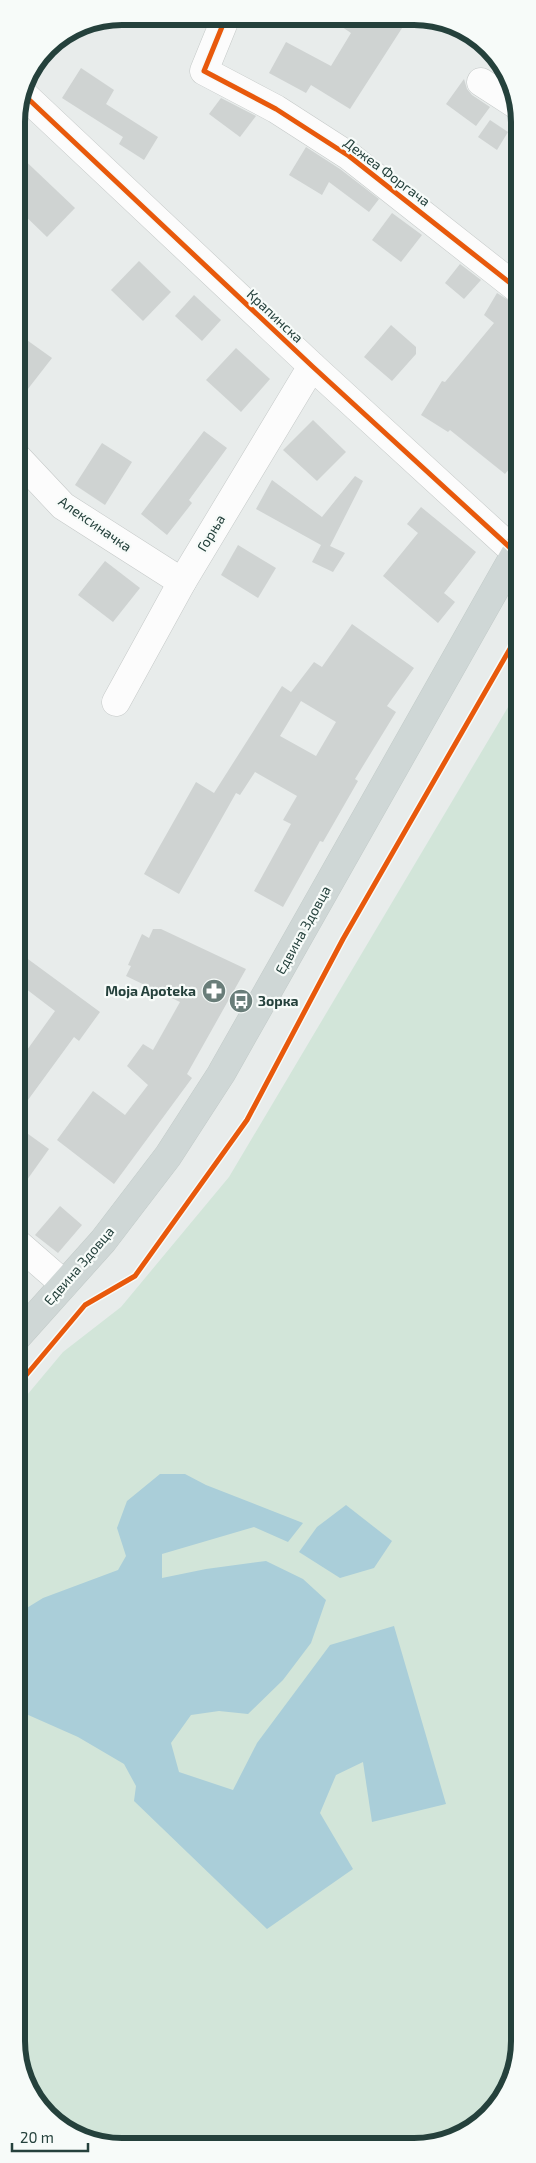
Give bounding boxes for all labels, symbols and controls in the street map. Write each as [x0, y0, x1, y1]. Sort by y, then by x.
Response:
street label: Дежеа Форгача [341, 134, 434, 210]
street label: Крапинска [244, 285, 307, 346]
street label: Алексиначка [55, 492, 135, 555]
street label: Горња [193, 511, 228, 554]
street label: Едвина Здовца [271, 882, 334, 977]
pharmacy icon: Moja Apoteka [201, 978, 227, 1004]
place label: Moja Apoteka [105, 982, 196, 999]
bus stop icon: Зорка [228, 988, 254, 1014]
place label: Зорка [258, 992, 299, 1009]
street label: Едвина Здовца [40, 1223, 117, 1308]
scale bar [12, 2120, 89, 2152]
text: 20 m [20, 2128, 54, 2146]

